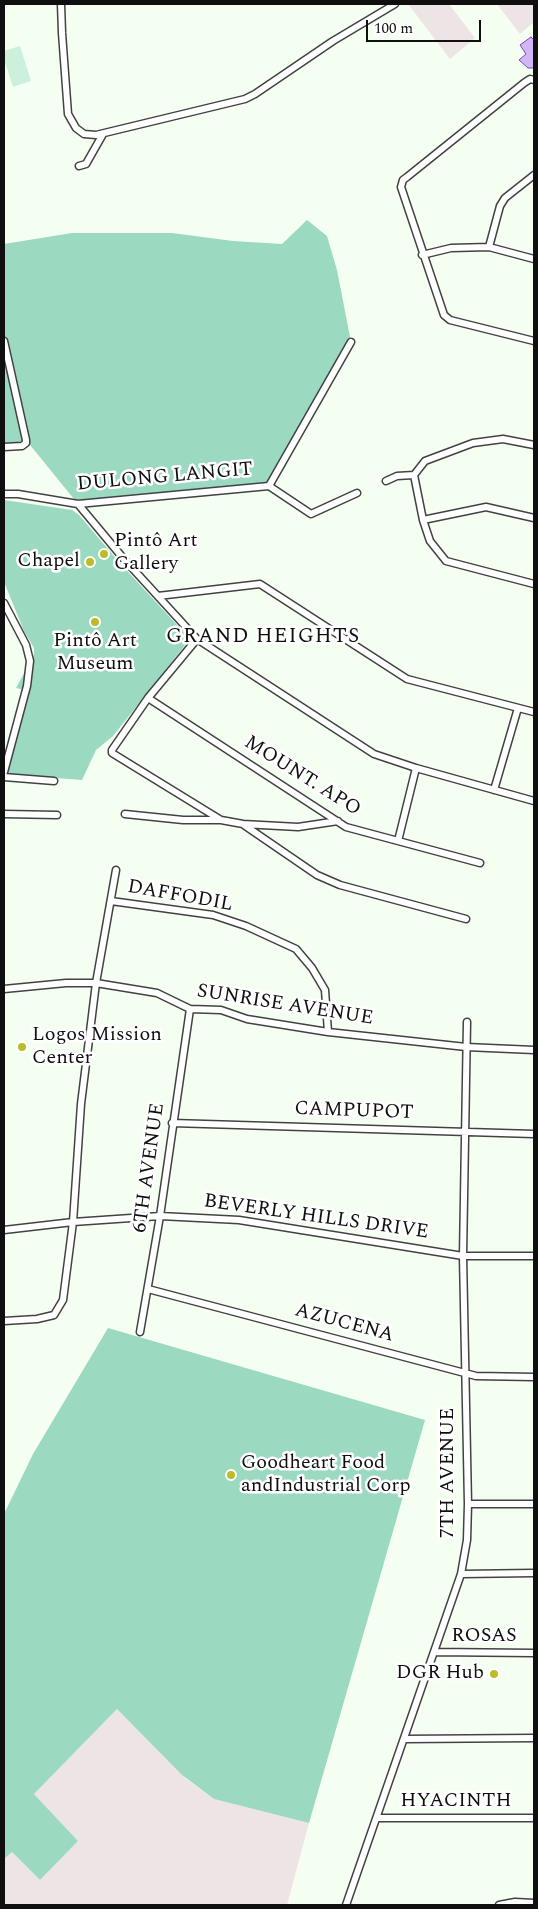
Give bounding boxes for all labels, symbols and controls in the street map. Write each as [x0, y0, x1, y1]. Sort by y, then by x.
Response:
scale bar [368, 10, 483, 42]
text: 100 m [374, 17, 413, 40]
street label: DULONG LANGIT [76, 458, 254, 498]
place label: Pintô Art Gallery [114, 530, 198, 577]
marker: Pintô Art Gallery [98, 548, 110, 560]
place label: Chapel [17, 550, 80, 574]
marker: Chapel [84, 556, 96, 568]
marker: Pintô Art Museum [89, 616, 101, 628]
district label: GRAND HEIGHTS [164, 625, 362, 651]
place label: Pintô Art Museum [53, 630, 137, 677]
street label: MOUNT. APO [239, 732, 365, 822]
street label: DAFFODIL [125, 876, 235, 918]
street label: SUNRISE AVENUE [195, 980, 375, 1032]
place label: Logos Mission Center [32, 1024, 162, 1071]
marker: Logos Mission Center [16, 1041, 28, 1053]
street label: CAMPUPOT [294, 1098, 414, 1126]
street label: 6TH AVENUE [129, 1102, 171, 1234]
street label: BEVERLY HILLS DRIVE [202, 1190, 430, 1246]
street label: AZUCENA [292, 1299, 396, 1349]
street label: 7TH AVENUE [437, 1408, 461, 1538]
place label: Goodheart Food andIndustrial Corp [241, 1452, 411, 1499]
marker: Goodheart Food andIndustrial Corp [225, 1469, 237, 1481]
street label: ROSAS [451, 1625, 517, 1649]
place label: DGR Hub [396, 1662, 484, 1686]
marker: DGR Hub [488, 1668, 500, 1680]
street label: HYACINTH [400, 1790, 512, 1814]

